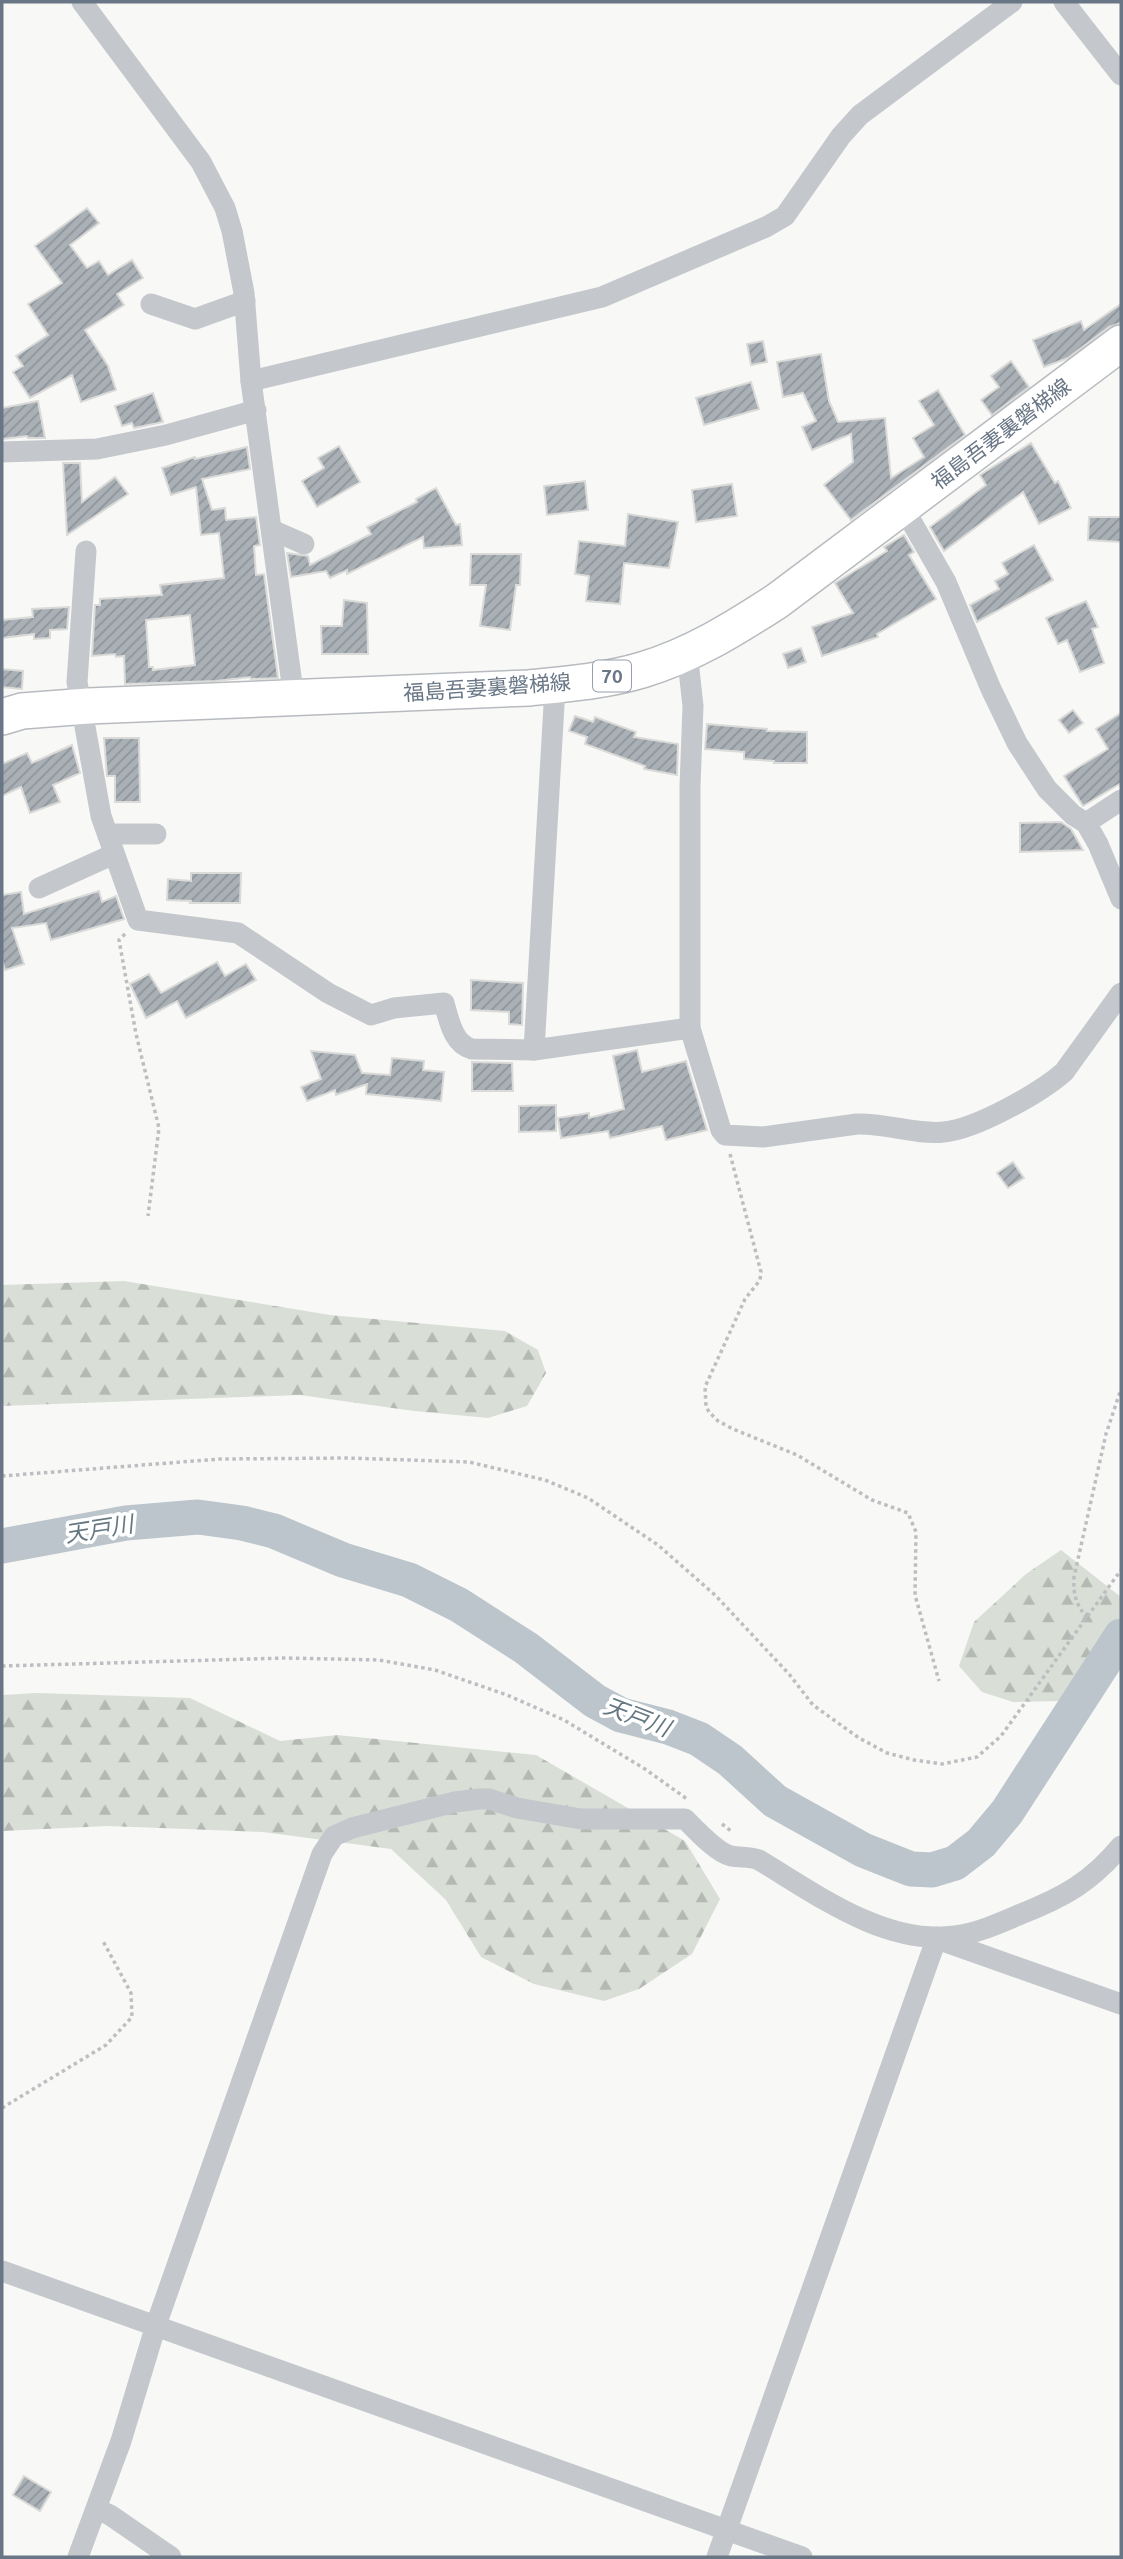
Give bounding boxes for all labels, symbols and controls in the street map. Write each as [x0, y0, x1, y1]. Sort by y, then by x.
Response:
street label: 福島吾妻裏磐梯線 [926, 373, 1075, 493]
road number: 70 [593, 660, 631, 692]
street label: 福島吾妻裏磐梯線 [402, 669, 572, 705]
water label: 天戸川 [63, 1510, 138, 1546]
water label: 天戸川 [600, 1692, 677, 1742]

